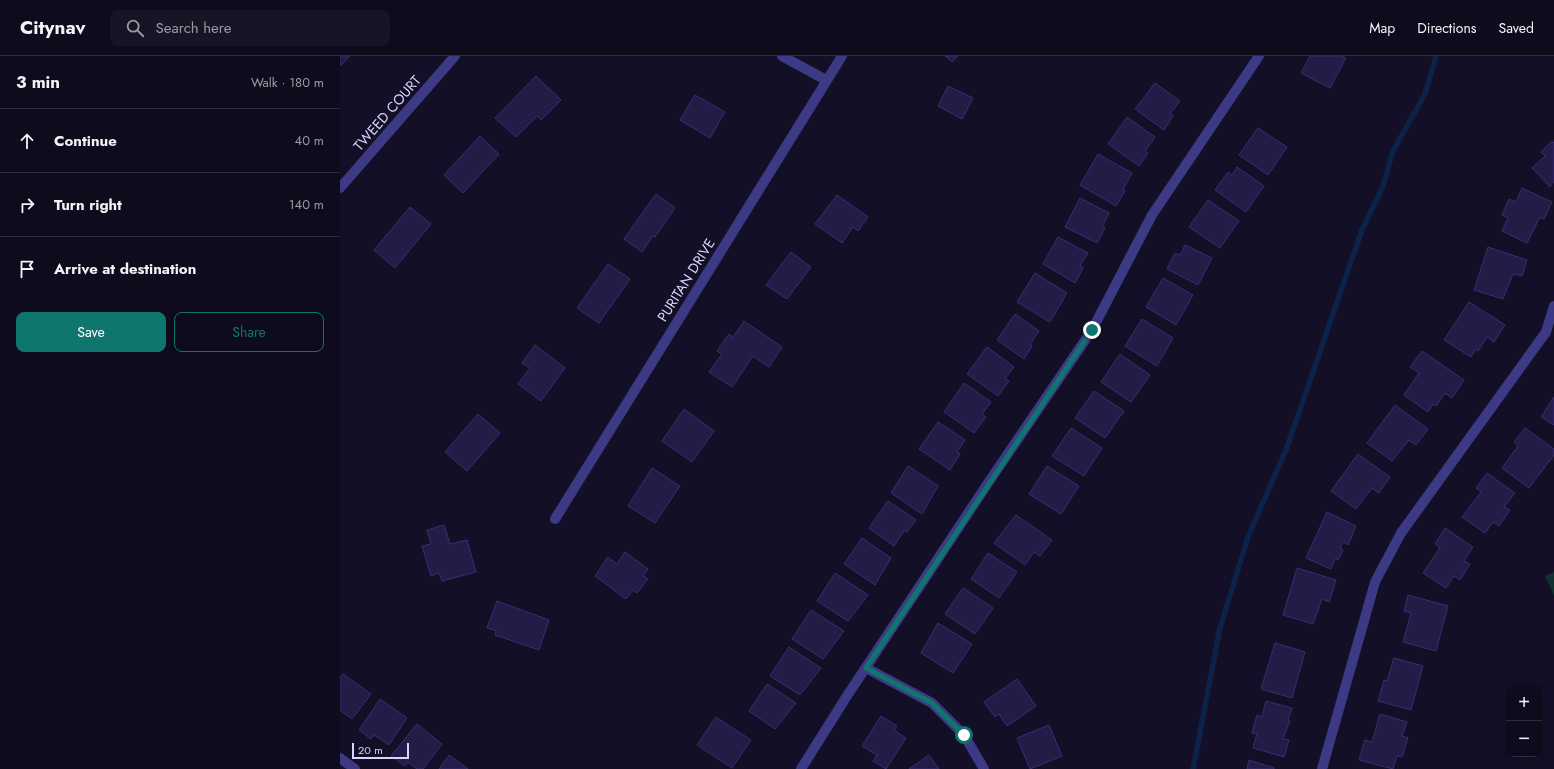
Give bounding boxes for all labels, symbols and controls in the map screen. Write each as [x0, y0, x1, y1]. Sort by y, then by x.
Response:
search box [110, 10, 390, 46]
text: Citynav [20, 14, 86, 41]
icon: search [124, 17, 146, 39]
text: Search here [156, 17, 231, 39]
text: Map [1369, 18, 1395, 38]
text: Directions [1417, 18, 1477, 38]
text: Saved [1499, 18, 1534, 38]
text: 3 min [16, 70, 60, 94]
street label: TWEED COURT [349, 71, 426, 155]
text: Walk · 180 m [251, 73, 324, 92]
icon: ahead [16, 130, 38, 152]
text: Continue [54, 130, 117, 152]
text: 40 m [295, 131, 324, 150]
icon: right [16, 194, 38, 216]
text: Turn right [54, 194, 122, 216]
text: 140 m [289, 195, 324, 214]
street label: PURITAN DRIVE [652, 234, 720, 326]
icon: arrive [16, 258, 38, 280]
text: Arrive at destination [54, 258, 196, 280]
button: Save [16, 312, 166, 352]
button: Share [174, 312, 324, 352]
route end [1083, 321, 1101, 339]
map controls [1506, 685, 1542, 757]
button: + [1506, 685, 1542, 721]
button: − [1506, 721, 1542, 757]
route start [955, 726, 973, 744]
scale bar [352, 741, 409, 760]
text: 20 m [358, 742, 383, 758]

